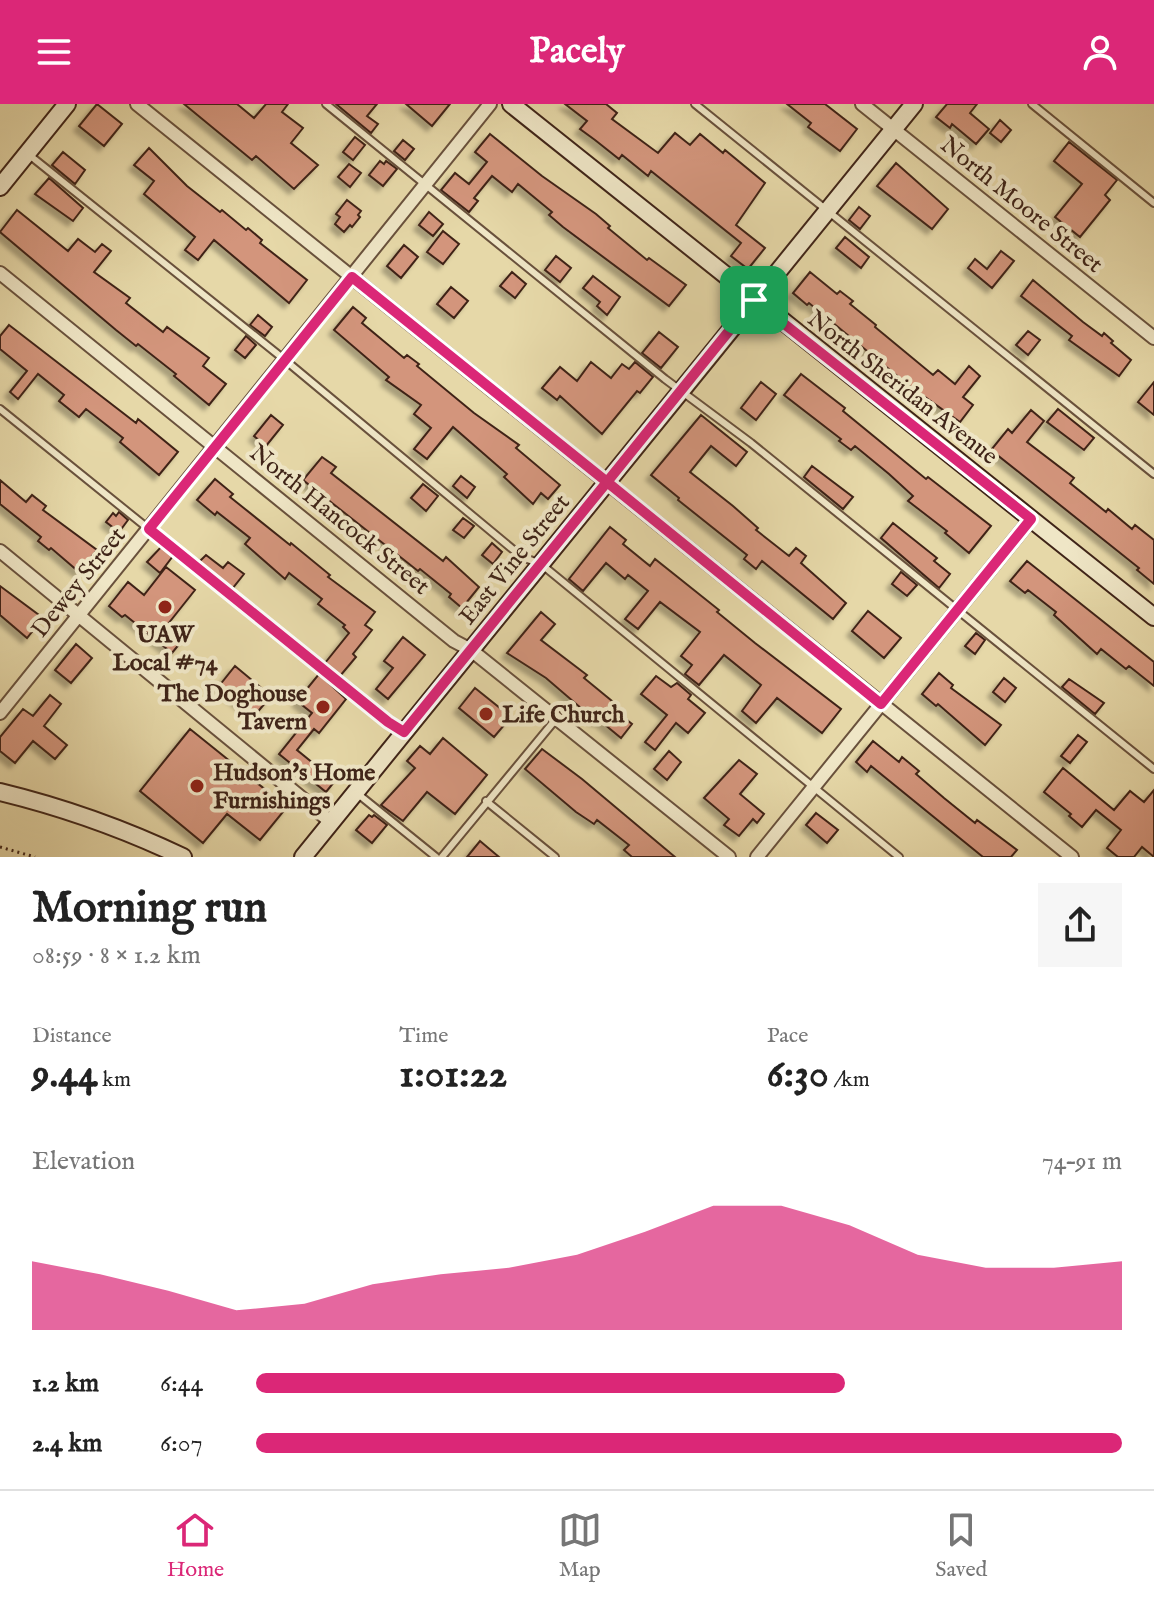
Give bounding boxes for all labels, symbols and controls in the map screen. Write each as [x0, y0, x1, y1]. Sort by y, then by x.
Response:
text: Pacely [529, 29, 625, 75]
icon: menu [32, 30, 76, 74]
icon: person [1078, 30, 1122, 74]
street label: North Moore Street [933, 130, 1109, 280]
pin [720, 266, 788, 334]
icon: arrive [732, 278, 776, 322]
street label: North Sheridan Avenue [800, 304, 1004, 472]
street label: North Hancock Street [243, 438, 435, 602]
street label: East Vine Street [453, 488, 577, 632]
street label: Dewey Street [25, 521, 133, 645]
marker: UAW Local #74 [156, 598, 174, 616]
place label: UAW Local #74 [113, 620, 219, 679]
place label: The Doghouse Tavern [157, 679, 307, 738]
marker: The Doghouse Tavern [314, 698, 332, 716]
place label: Life Church [502, 700, 625, 731]
marker: Life Church [477, 705, 495, 723]
place label: Hudson's Home Furnishings [213, 758, 375, 817]
marker: Hudson's Home Furnishings [188, 777, 206, 795]
text: Morning run [32, 881, 267, 937]
button: share [1038, 883, 1122, 967]
text: 08:59 · 8 × 1.2 km [32, 939, 201, 972]
text: Distance [32, 1022, 112, 1050]
text: Time [399, 1022, 448, 1050]
text: Pace [767, 1022, 808, 1050]
text: 9.44 [32, 1050, 98, 1101]
text: 1:01:22 [399, 1050, 507, 1101]
text: 6:30 [767, 1050, 829, 1101]
text: km [98, 1066, 131, 1094]
text: /km [829, 1066, 870, 1094]
text: Elevation [32, 1145, 135, 1178]
text: 74–91 m [1042, 1145, 1122, 1178]
text: 1.2 km [32, 1367, 99, 1400]
text: 6:44 [160, 1367, 203, 1400]
text: 2.4 km [32, 1427, 102, 1460]
text: 6:07 [160, 1427, 203, 1460]
tab: Home [167, 1508, 224, 1584]
tab: Map [558, 1508, 602, 1584]
tab: Saved [935, 1508, 987, 1584]

